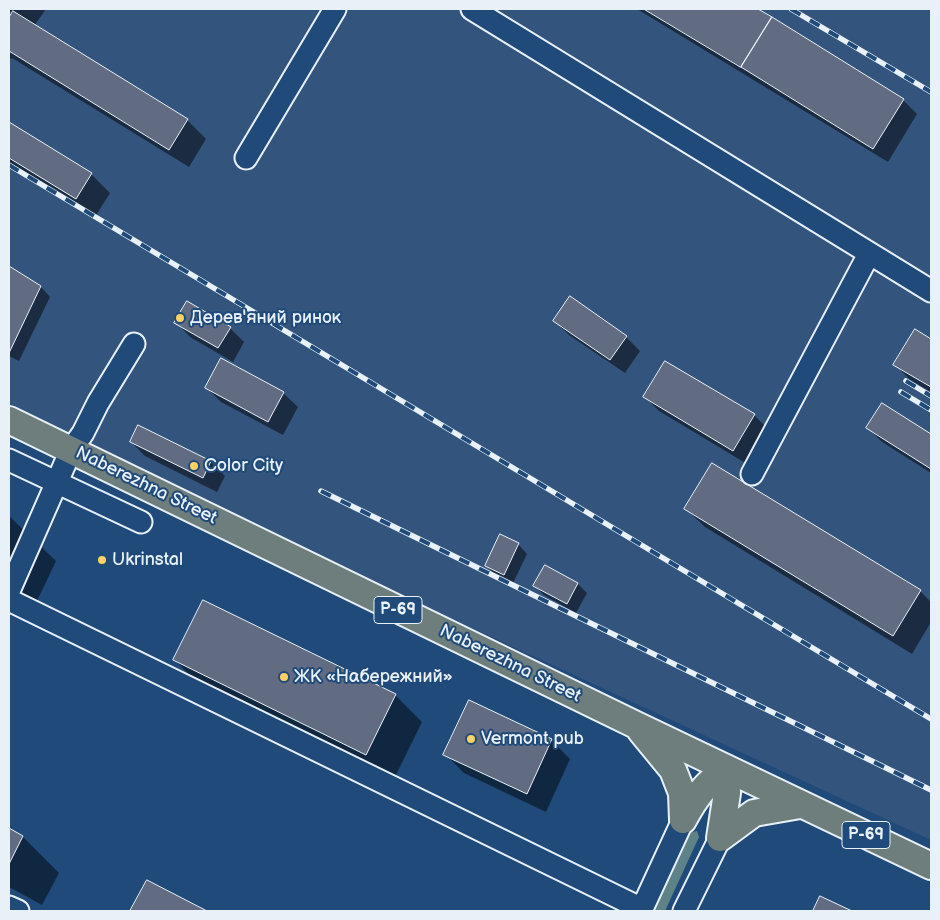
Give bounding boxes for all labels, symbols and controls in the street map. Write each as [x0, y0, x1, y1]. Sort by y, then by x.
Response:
place label: Дерев'яний ринок [190, 307, 341, 329]
marker: Дерев'яний ринок [174, 312, 186, 324]
street label: Naberezhna Street [72, 442, 220, 530]
place label: Color City [204, 455, 283, 477]
marker: Color City [188, 460, 200, 472]
place label: Ukrinstal [112, 549, 183, 571]
marker: Ukrinstal [96, 554, 108, 566]
road number: Р-69 [374, 596, 422, 624]
street label: Naberezhna Street [436, 620, 584, 708]
place label: ЖК «Набережний» [294, 666, 453, 688]
marker: ЖК «Набережний» [278, 671, 290, 683]
place label: Vermont pub [481, 728, 584, 750]
marker: Vermont pub [465, 733, 477, 745]
road number: Р-69 [842, 822, 890, 848]

